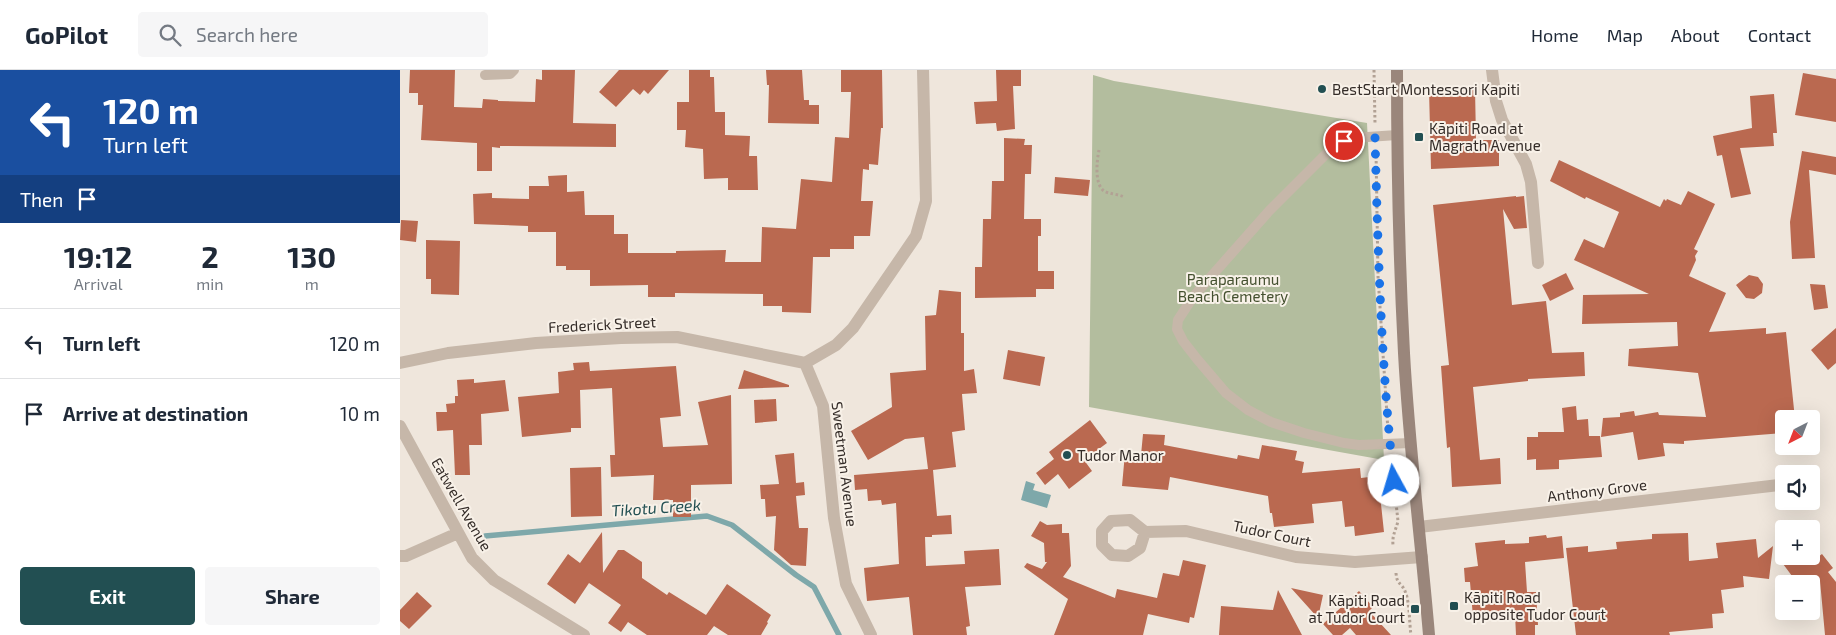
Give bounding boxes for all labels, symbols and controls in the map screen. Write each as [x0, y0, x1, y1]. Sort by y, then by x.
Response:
search box [138, 12, 488, 57]
text: GoPilot [25, 20, 108, 49]
icon: search [156, 21, 184, 49]
text: Search here [196, 23, 298, 46]
text: Home [1531, 24, 1579, 46]
text: Map [1607, 24, 1643, 46]
text: About [1671, 24, 1720, 46]
text: Contact [1748, 24, 1811, 46]
place label: BestStart Montessori Kapiti [1332, 80, 1520, 98]
marker: BestStart Montessori Kapiti [1316, 83, 1328, 95]
text: 120 m [103, 89, 199, 131]
icon: left [20, 90, 85, 155]
place label: Kāpiti Road at Magrath Avenue [1429, 119, 1541, 154]
pin [1323, 120, 1365, 162]
icon: arrive [1330, 127, 1358, 155]
text: Turn left [103, 131, 188, 157]
marker: Kāpiti Road at Magrath Avenue [1413, 131, 1425, 143]
icon: arrive [73, 185, 101, 213]
text: Then [20, 188, 63, 211]
text: 19:12 [64, 238, 133, 274]
text: 2 [201, 238, 219, 274]
text: 130 [287, 238, 336, 274]
park label: Paraparaumu Beach Cemetery [1178, 270, 1288, 305]
text: Arrival [74, 274, 122, 293]
text: min [196, 274, 224, 293]
text: m [305, 274, 319, 293]
street label: Frederick Street [548, 312, 657, 336]
icon: left [20, 330, 48, 358]
text: Turn left [63, 332, 140, 355]
text: 120 m [329, 332, 380, 355]
icon: arrive [20, 400, 48, 428]
street label: Sweetman Avenue [828, 400, 862, 528]
text: Arrive at destination [63, 402, 248, 425]
text: 10 m [340, 402, 380, 425]
north arrow [1775, 410, 1820, 455]
map controls [1775, 410, 1820, 620]
place label: Tudor Manor [1077, 446, 1164, 464]
marker: Tudor Manor [1061, 449, 1073, 461]
street label: Eatwell Avenue [428, 454, 496, 554]
position arrow [1367, 454, 1419, 506]
button: sound [1775, 465, 1820, 510]
street label: Anthony Grove [1546, 475, 1648, 505]
water label: Tikotu Creek [611, 494, 701, 520]
street label: Tudor Court [1231, 516, 1313, 550]
button: + [1775, 520, 1820, 565]
button: Exit [20, 567, 195, 625]
button: Share [205, 567, 380, 625]
button: − [1775, 575, 1820, 620]
place label: Kāpiti Road opposite Tudor Court [1464, 588, 1606, 623]
place label: Kāpiti Road at Tudor Court [1309, 591, 1405, 626]
marker: Kāpiti Road opposite Tudor Court [1448, 600, 1460, 612]
marker: Kāpiti Road at Tudor Court [1409, 603, 1421, 615]

